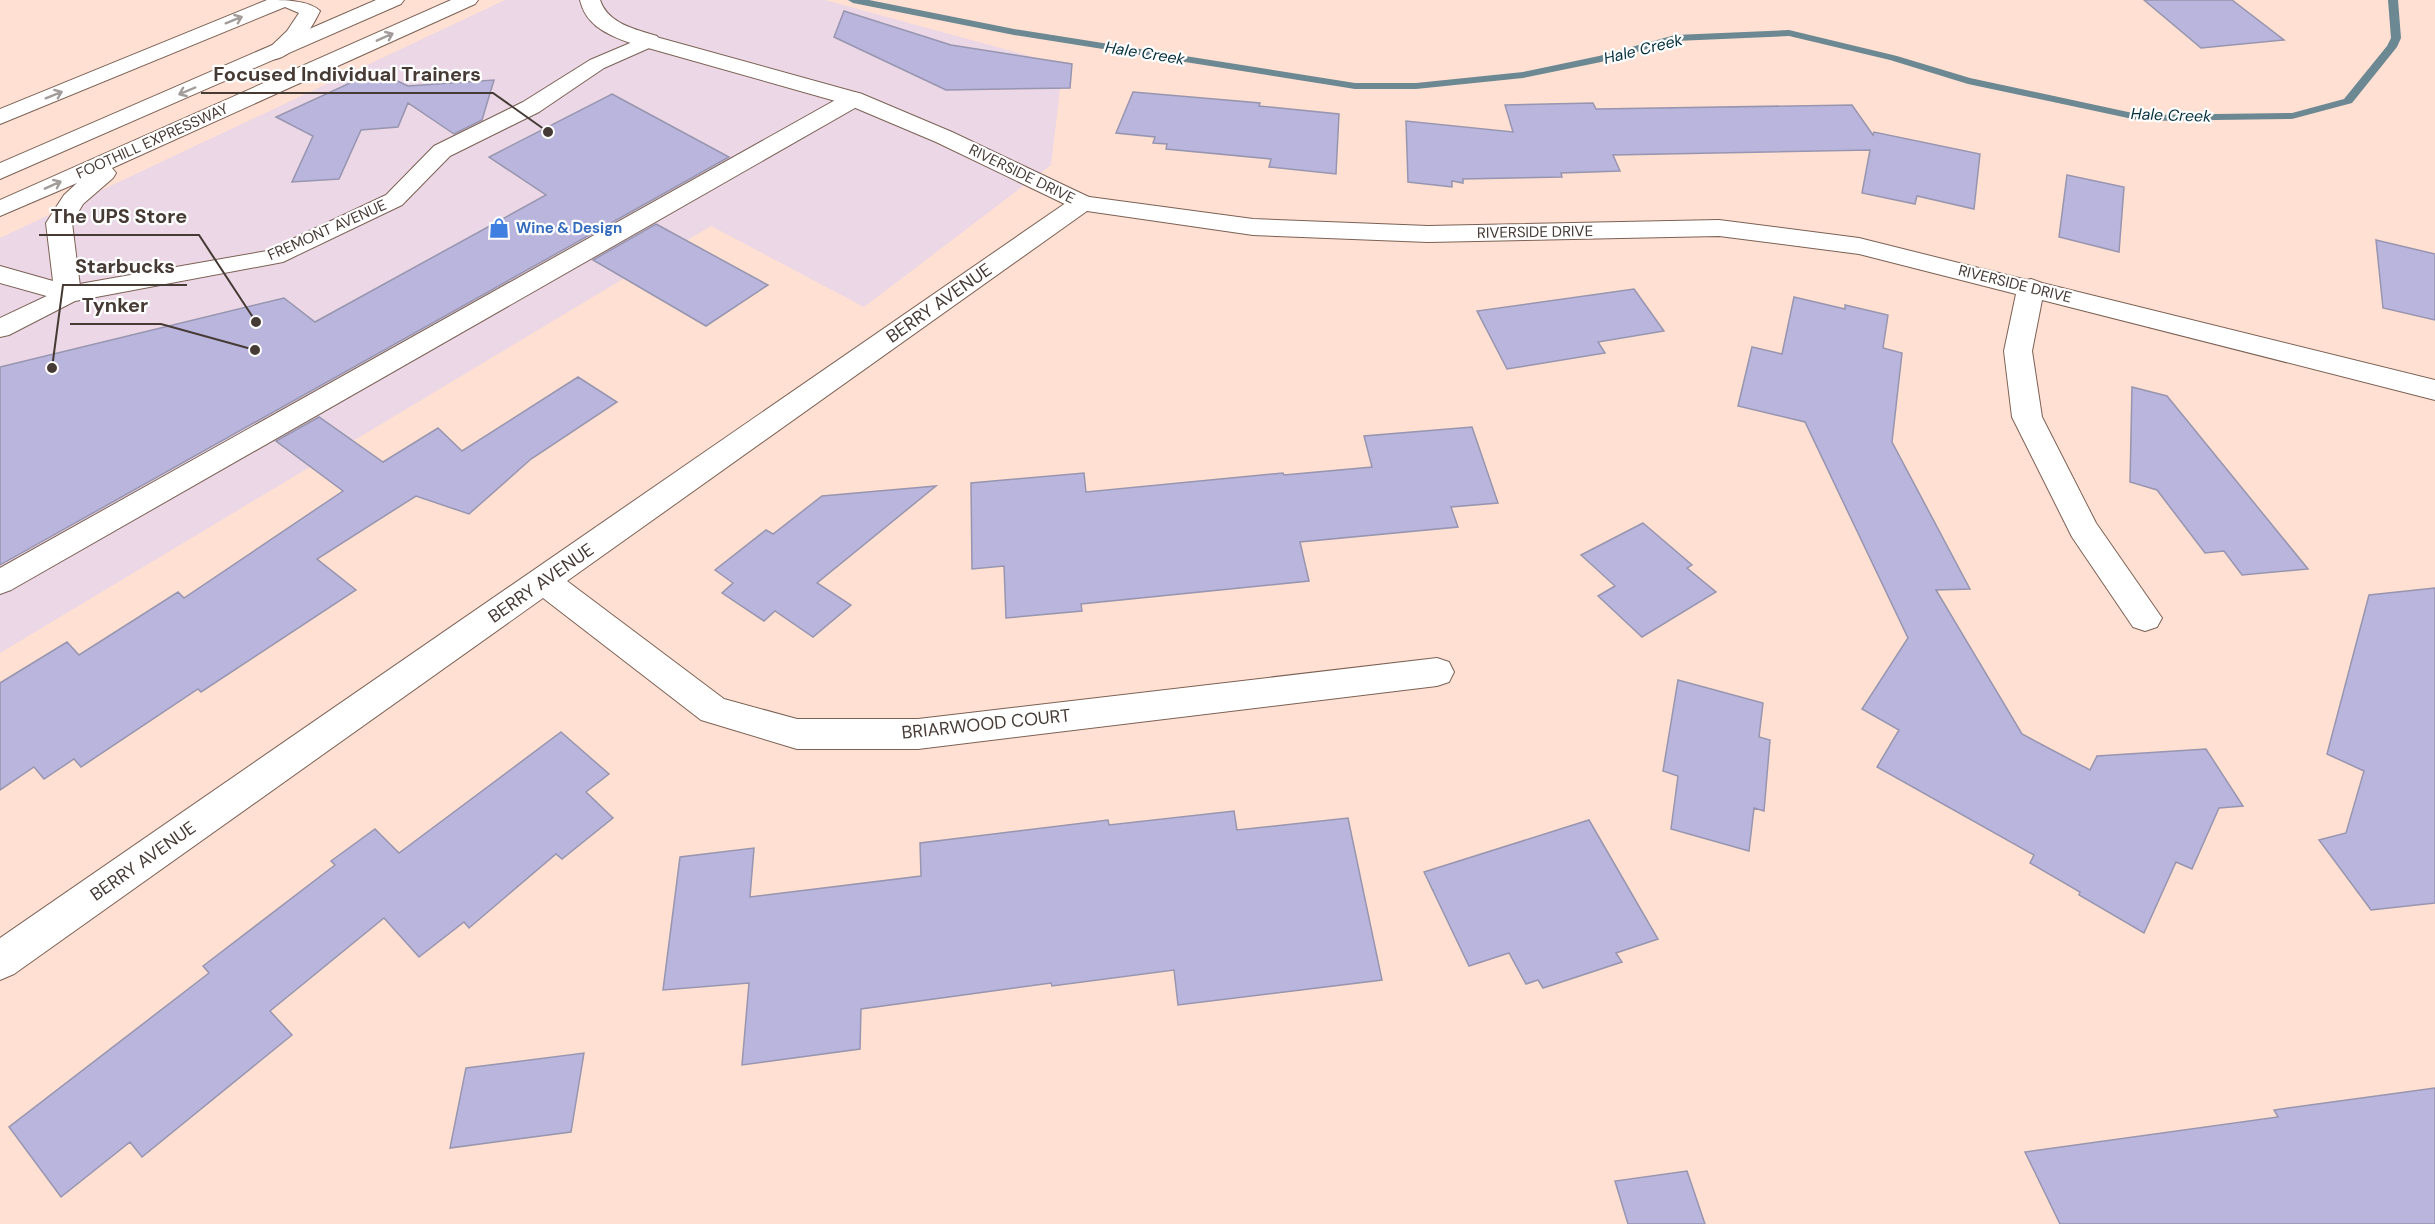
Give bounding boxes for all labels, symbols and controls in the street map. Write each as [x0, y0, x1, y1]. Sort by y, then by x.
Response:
one-way arrow [225, 14, 243, 25]
water label: Hale Creek [1601, 29, 1685, 69]
one-way arrow [375, 31, 394, 42]
water label: Hale Creek [1104, 36, 1187, 70]
callout: Focused Individual Trainers [201, 55, 493, 93]
text: Focused Individual Trainers [213, 61, 481, 87]
one-way arrow [178, 86, 197, 97]
one-way arrow [44, 89, 63, 100]
street label: FOOTHILL EXPRESSWAY [73, 98, 231, 184]
water label: Hale Creek [2130, 103, 2212, 127]
street label: RIVERSIDE DRIVE [965, 140, 1079, 208]
one-way arrow [44, 179, 62, 190]
street label: FREMONT AVENUE [264, 195, 390, 265]
callout: The UPS Store [39, 197, 199, 235]
text: The UPS Store [51, 203, 187, 229]
shop icon: Wine & Design [487, 216, 511, 240]
place label: Wine & Design [516, 218, 622, 238]
street label: RIVERSIDE DRIVE [1477, 221, 1593, 243]
callout: Starbucks [63, 247, 187, 285]
text: Starbucks [75, 253, 175, 279]
street label: BERRY AVENUE [881, 258, 997, 348]
street label: RIVERSIDE DRIVE [1956, 260, 2074, 308]
callout: Tynker [70, 286, 161, 324]
text: Tynker [82, 292, 148, 318]
street label: BERRY AVENUE [483, 538, 599, 628]
street label: BRIARWOOD COURT [900, 703, 1072, 745]
street label: BERRY AVENUE [85, 816, 201, 906]

